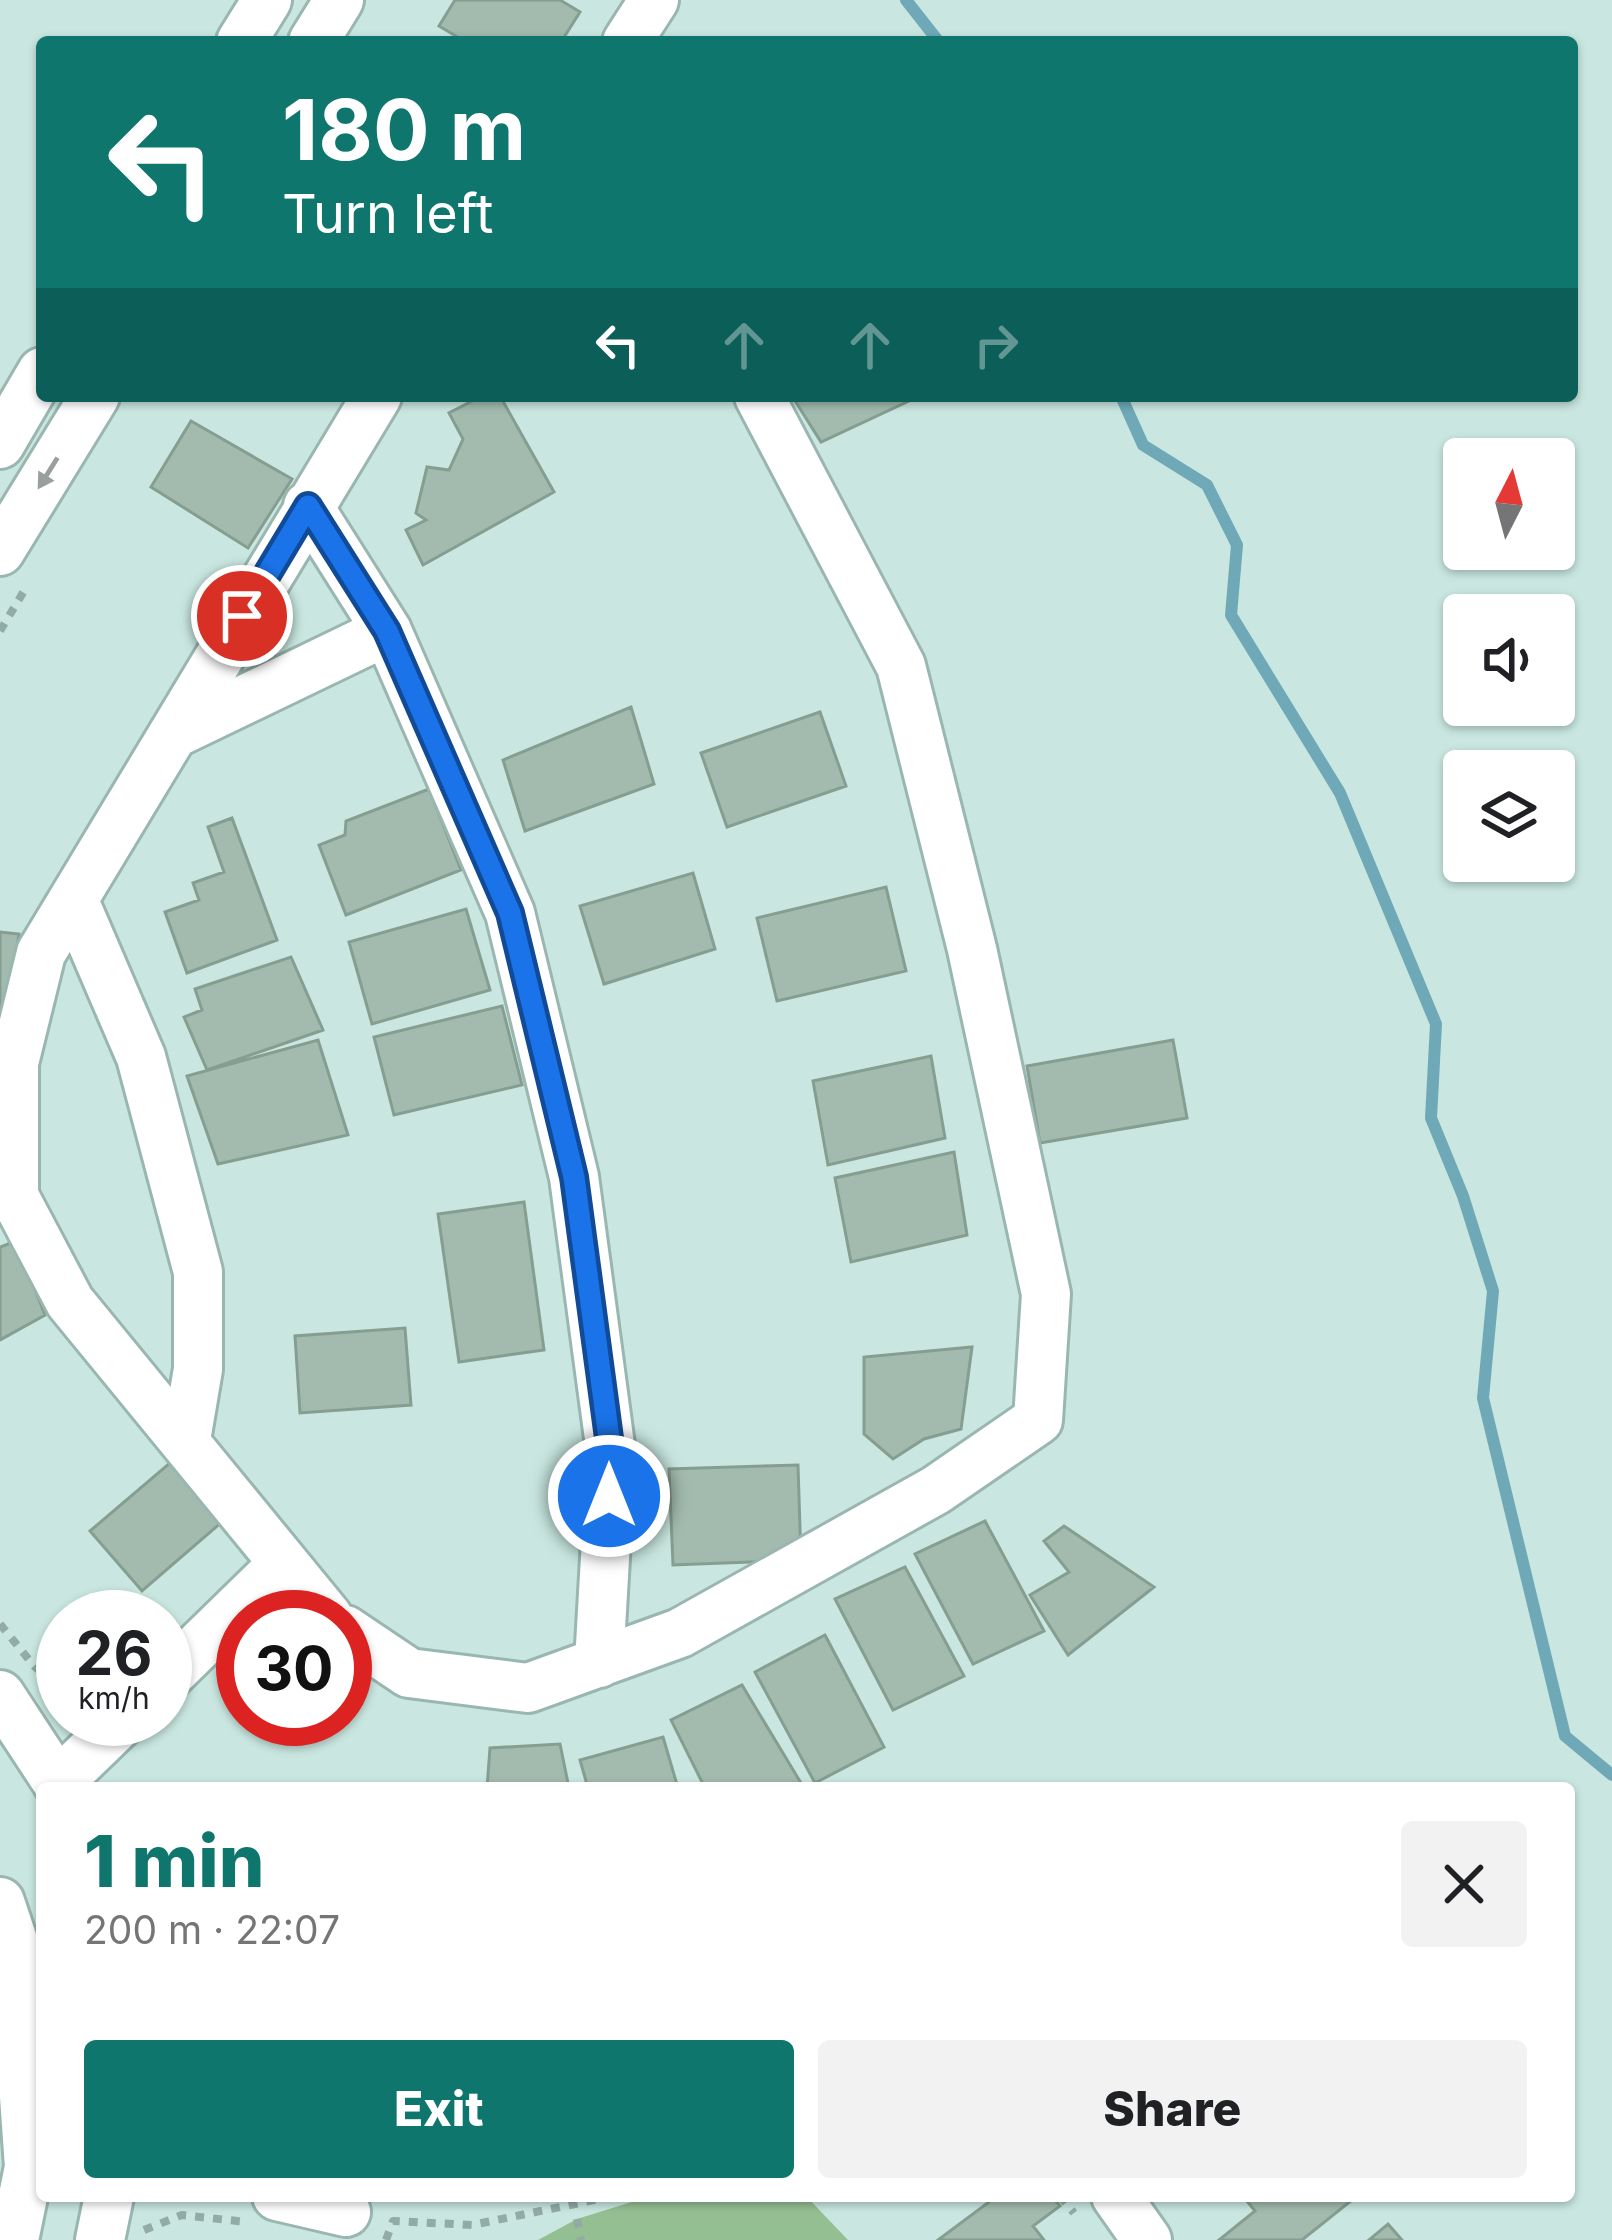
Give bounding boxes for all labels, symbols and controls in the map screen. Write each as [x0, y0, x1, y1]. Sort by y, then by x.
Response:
text: 180 m [282, 79, 526, 180]
icon: left [84, 84, 240, 240]
text: Turn left [282, 181, 493, 246]
icon: left [585, 312, 651, 378]
icon: ahead [711, 312, 777, 378]
icon: ahead [837, 312, 903, 378]
icon: right [963, 312, 1029, 378]
north arrow [1443, 438, 1575, 570]
map controls [1443, 438, 1575, 882]
one-way arrow [38, 457, 60, 490]
pin [191, 565, 293, 667]
icon: arrive [209, 583, 275, 649]
button: sound [1443, 594, 1575, 726]
button: layers [1443, 750, 1575, 882]
position arrow [546, 1433, 672, 1559]
speed limit sign: 30 [216, 1590, 372, 1746]
text: 26 [76, 1617, 152, 1689]
text: km/h [78, 1680, 150, 1716]
text: 1 min [84, 1817, 264, 1904]
button: close [1401, 1821, 1527, 1947]
text: 200 m · 22:07 [84, 1906, 340, 1953]
button: Exit [84, 2040, 794, 2178]
button: Share [818, 2040, 1527, 2178]

